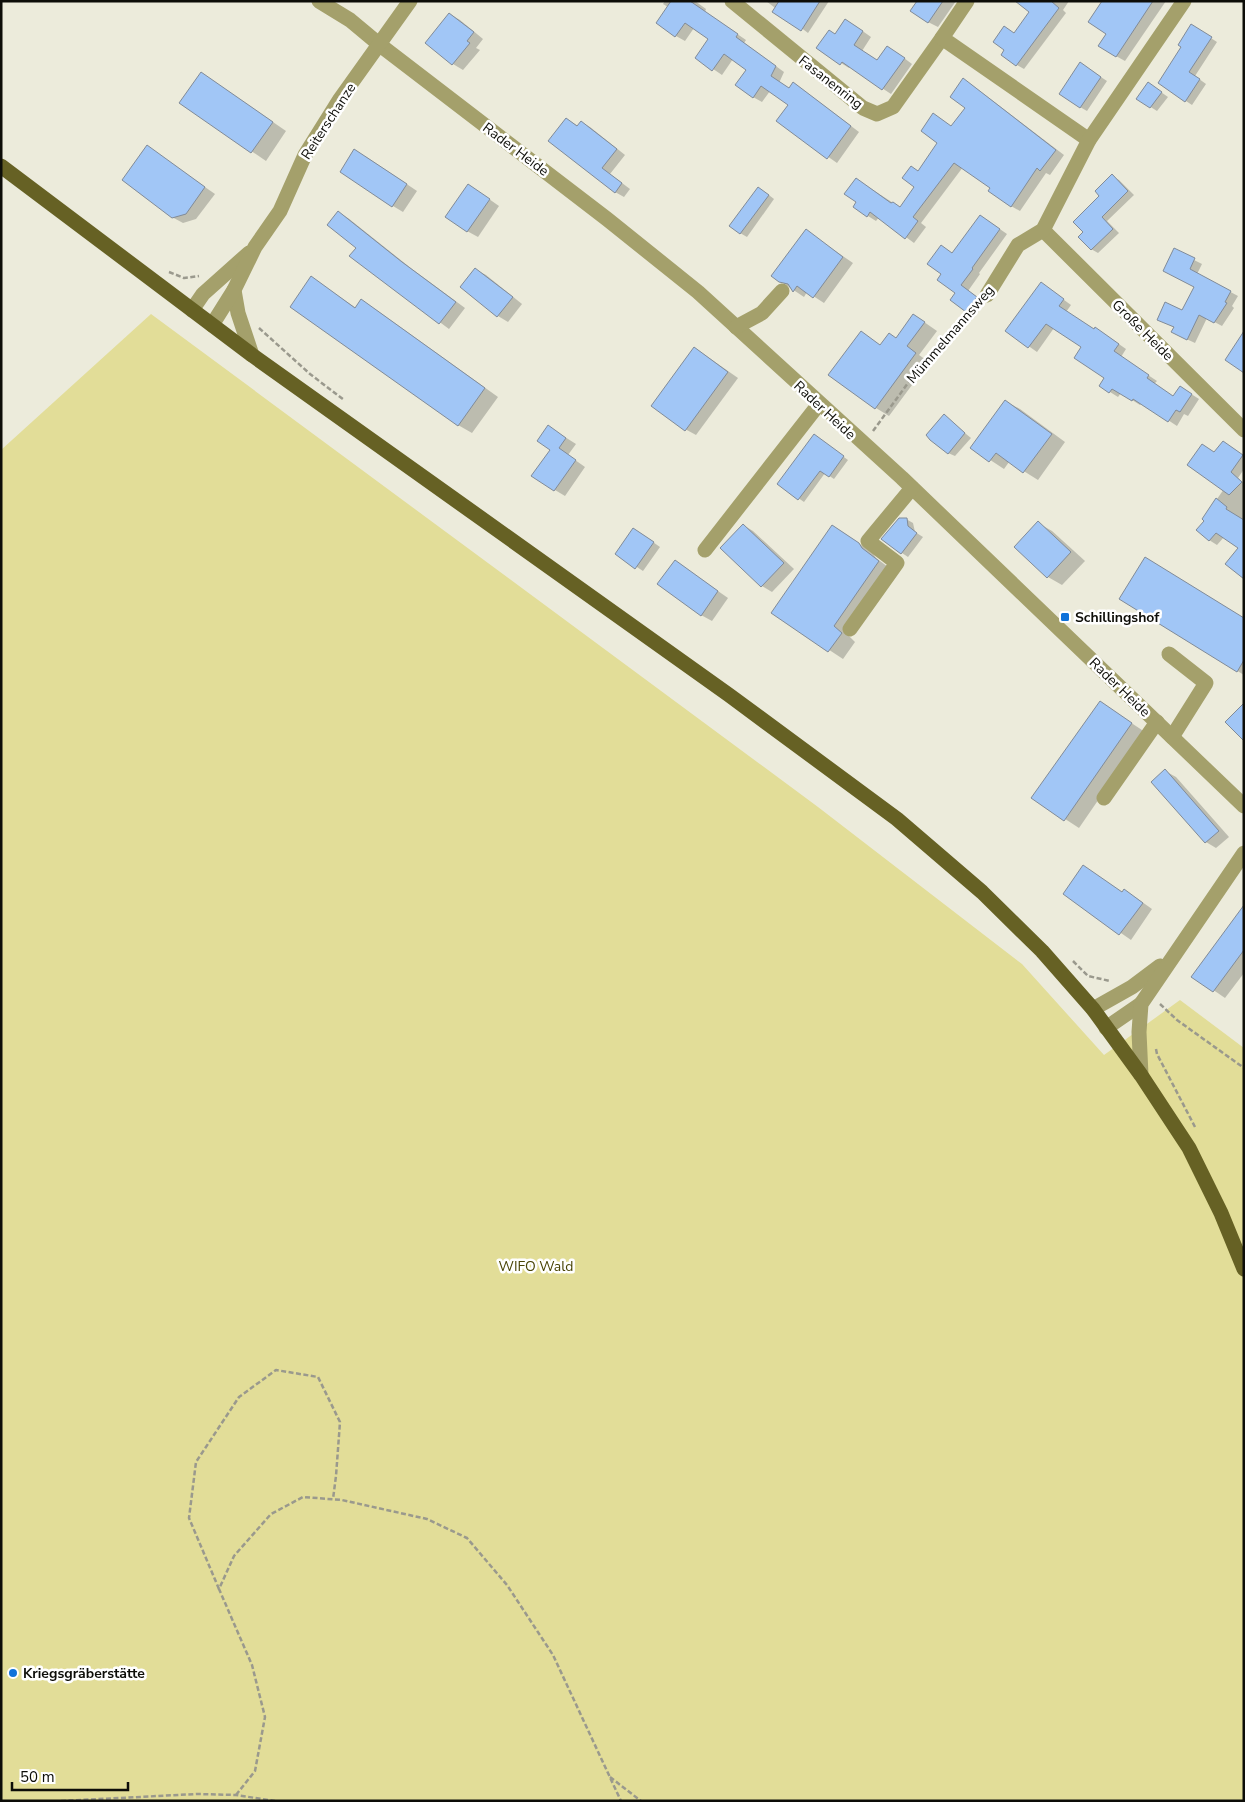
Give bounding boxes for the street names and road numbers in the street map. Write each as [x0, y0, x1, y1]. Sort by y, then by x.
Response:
street label: Fasanenring [795, 51, 867, 114]
street label: Reiterschanze [297, 79, 360, 163]
street label: Rader Heide [479, 118, 553, 180]
street label: Mümmelmannsweg [902, 281, 998, 388]
street label: Große Heide [1108, 296, 1177, 365]
street label: Rader Heide [790, 377, 860, 444]
street label: Rader Heide [1085, 653, 1154, 721]

